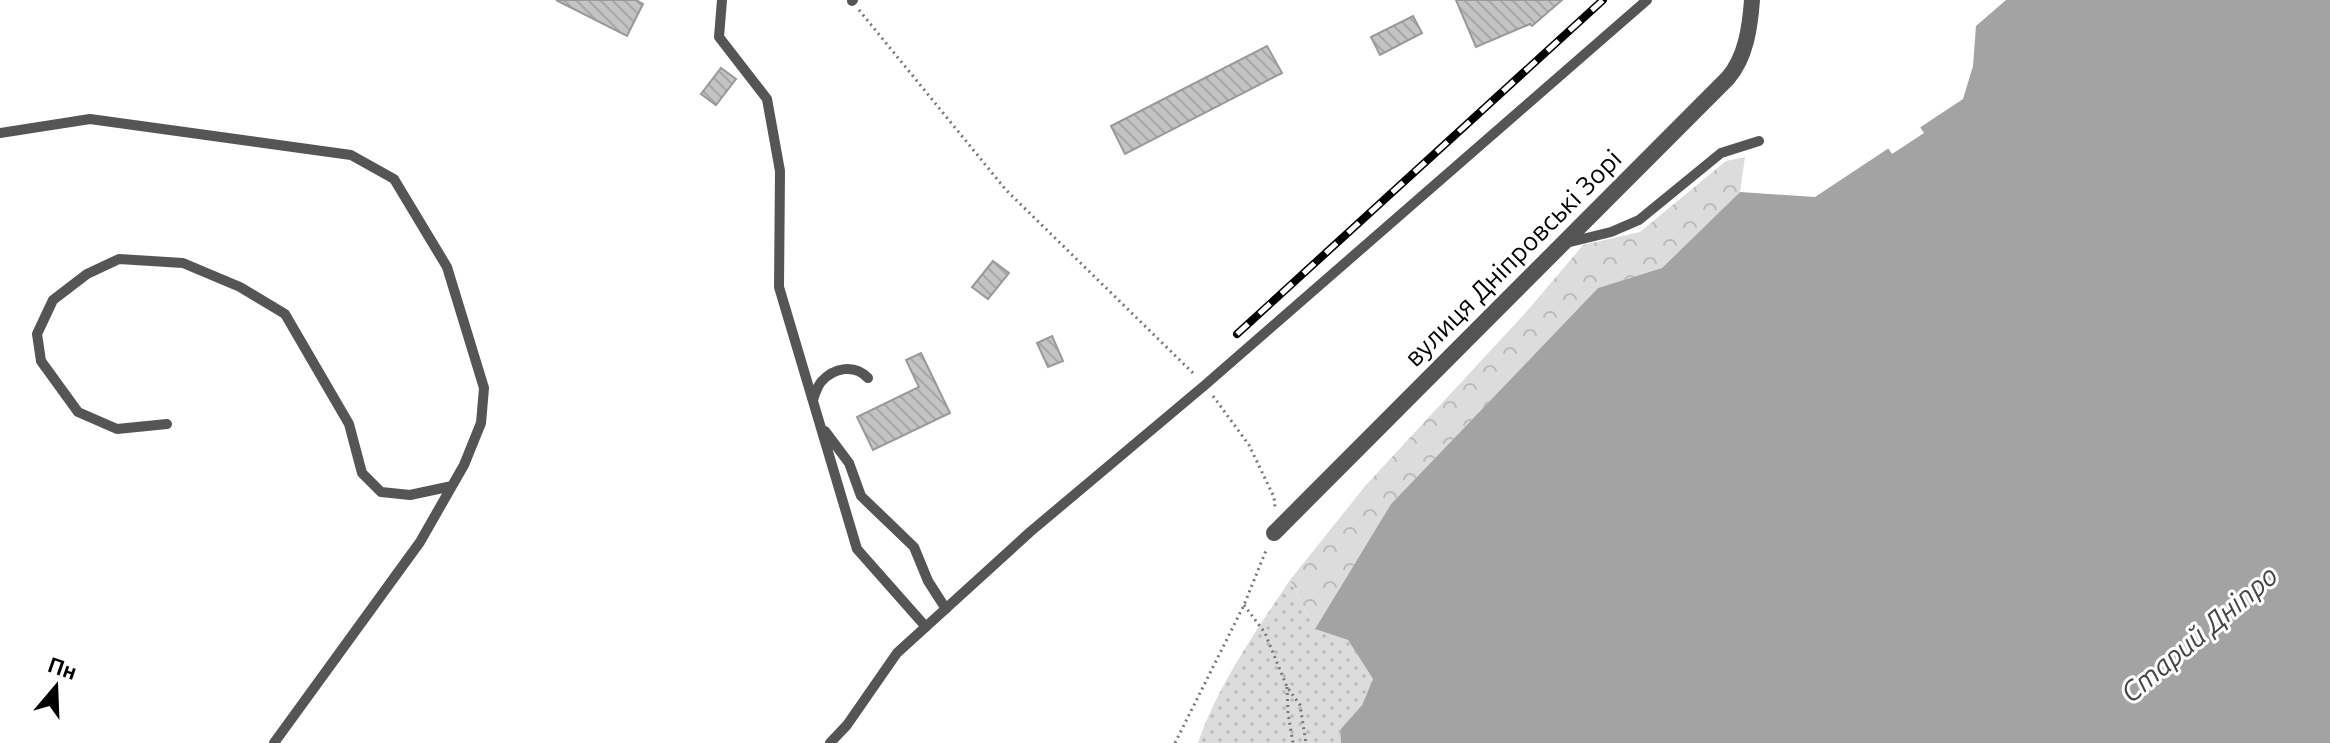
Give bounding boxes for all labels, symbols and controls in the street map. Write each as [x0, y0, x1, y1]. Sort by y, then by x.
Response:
street label: вулиця Дніпровські Зорі [1398, 143, 1627, 372]
water label: Старий Дніпро [2114, 559, 2283, 708]
north arrow [16, 647, 96, 727]
text: Пн [45, 651, 80, 684]

